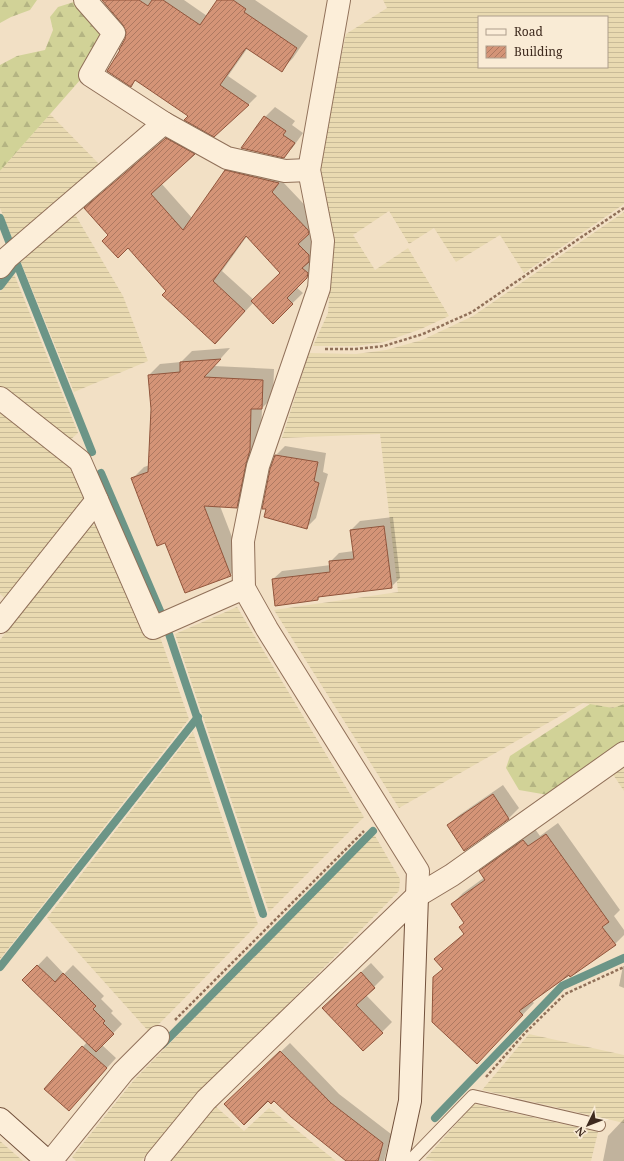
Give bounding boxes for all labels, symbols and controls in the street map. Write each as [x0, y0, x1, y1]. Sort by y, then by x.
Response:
legend [478, 16, 608, 68]
text: Road [514, 23, 544, 40]
text: Building [514, 43, 563, 60]
north arrow [568, 1105, 608, 1145]
text: N [572, 1124, 589, 1140]

